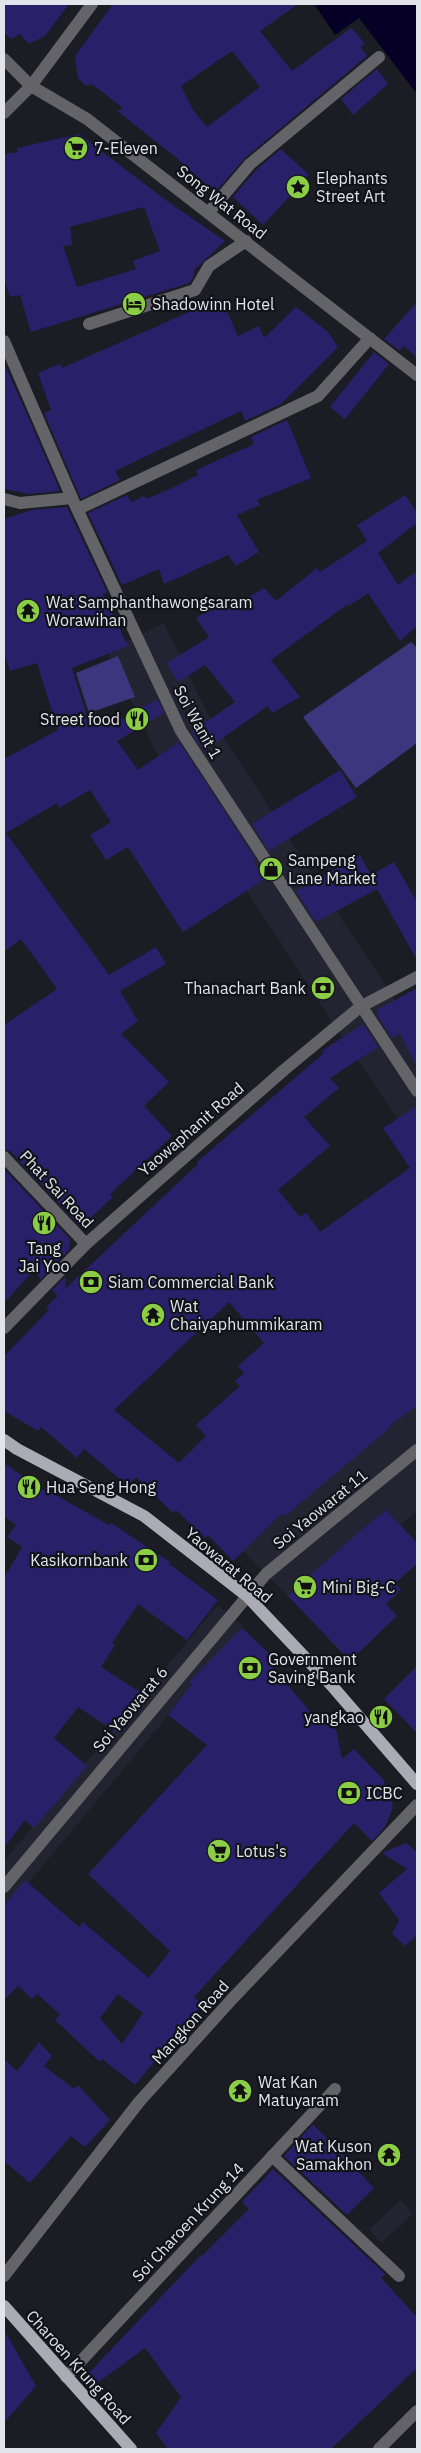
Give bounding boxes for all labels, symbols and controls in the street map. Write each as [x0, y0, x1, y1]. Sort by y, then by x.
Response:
supermarket icon: 7-Eleven [63, 135, 89, 161]
place label: 7-Eleven [94, 138, 158, 158]
street label: Song Wat Road [173, 161, 271, 243]
place label: Elephants Street Art [316, 168, 388, 206]
place icon: Elephants Street Art [285, 174, 311, 200]
hotel icon: Shadowinn Hotel [121, 291, 147, 317]
place label: Shadowinn Hotel [152, 294, 274, 314]
place label: Wat Samphanthawongsaram Worawihan [46, 592, 252, 630]
temple icon: Wat Samphanthawongsaram Worawihan [15, 598, 41, 624]
street label: Soi Wanit 1 [170, 682, 226, 762]
restaurant icon: Street food [124, 706, 150, 732]
place label: Street food [40, 709, 120, 729]
place label: Sampeng Lane Market [288, 850, 376, 888]
shop icon: Sampeng Lane Market [258, 856, 284, 882]
bank icon: Thanachart Bank [310, 975, 336, 1001]
place label: Thanachart Bank [184, 978, 307, 998]
street label: Yaowaphanit Road [134, 1078, 248, 1180]
street label: Phat Sai Road [16, 1146, 98, 1232]
restaurant icon: Tang Jai Yoo [31, 1210, 57, 1236]
place label: Tang Jai Yoo [18, 1238, 70, 1276]
bank icon: Siam Commercial Bank [78, 1269, 104, 1295]
place label: Siam Commercial Bank [108, 1272, 275, 1292]
place label: Wat Chaiyaphummikaram [170, 1296, 322, 1334]
temple icon: Wat Chaiyaphummikaram [140, 1302, 166, 1328]
street label: Soi Yaowarat 11 [269, 1465, 371, 1553]
restaurant icon: Hua Seng Hong [16, 1474, 42, 1500]
place label: Hua Seng Hong [46, 1477, 156, 1497]
street label: Yaowarat Road [181, 1523, 277, 1607]
bank icon: Kasikornbank [133, 1547, 159, 1573]
place label: Kasikornbank [30, 1550, 129, 1570]
supermarket icon: Mini Big-C [292, 1574, 318, 1600]
place label: Mini Big-C [322, 1577, 395, 1597]
place label: Government Saving Bank [268, 1649, 357, 1687]
bank icon: Government Saving Bank [237, 1655, 263, 1681]
street label: Soi Yaowarat 6 [88, 1662, 172, 1756]
restaurant icon: yangkao [368, 1704, 394, 1730]
place label: yangkao [304, 1707, 364, 1727]
bank icon: ICBC [336, 1780, 362, 1806]
place label: ICBC [366, 1783, 403, 1803]
supermarket icon: Lotus's [206, 1838, 232, 1864]
place label: Lotus's [236, 1841, 287, 1861]
street label: Mangkon Road [147, 1976, 233, 2068]
place label: Wat Kan Matuyaram [258, 2072, 339, 2110]
temple icon: Wat Kan Matuyaram [227, 2078, 253, 2104]
place label: Wat Kuson Samakhon [295, 2136, 372, 2174]
temple icon: Wat Kuson Samakhon [376, 2142, 402, 2168]
street label: Soi Charoen Krung 14 [128, 2158, 248, 2286]
street label: Charoen Krung Road [22, 2306, 136, 2428]

